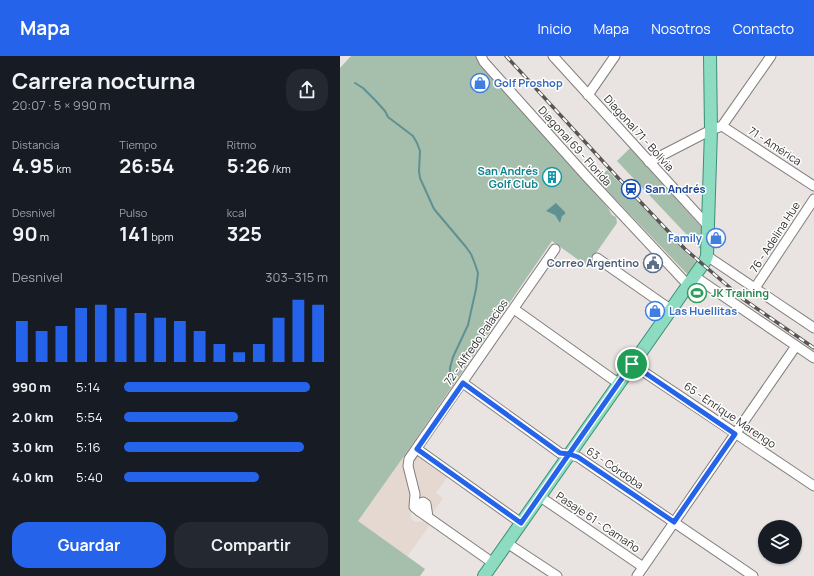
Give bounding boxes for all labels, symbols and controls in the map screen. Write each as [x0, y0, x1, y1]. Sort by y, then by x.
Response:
text: Mapa [20, 15, 70, 41]
text: Inicio [538, 19, 572, 38]
text: Mapa [594, 19, 629, 38]
text: Nosotros [651, 19, 711, 38]
text: Contacto [733, 19, 794, 38]
text: Carrera nocturna [12, 66, 195, 96]
button: share [286, 69, 328, 111]
shop icon: Golf Proshop [469, 72, 491, 94]
place label: Golf Proshop [494, 75, 563, 90]
street label: Diagonal 71 - Bolivia [601, 91, 678, 174]
text: 20:07 · 5 × 990 m [12, 96, 111, 114]
street label: Diagonal 69 - Florida [535, 102, 615, 189]
street label: 71 - América [746, 123, 805, 168]
text: Distancia [12, 137, 59, 152]
text: Tiempo [119, 137, 157, 152]
text: Ritmo [227, 137, 256, 152]
text: 4.95 [12, 152, 54, 179]
text: 26:54 [119, 152, 174, 179]
text: 5:26 [227, 152, 270, 179]
text: km [54, 161, 71, 176]
text: /km [270, 161, 291, 176]
place label: San Andrés Golf Club [477, 163, 538, 191]
building icon: San Andrés Golf Club [541, 166, 563, 188]
station icon: San Andrés [620, 178, 642, 200]
place label: San Andrés [645, 181, 706, 196]
street label: 76 - Adelina Hue [746, 198, 803, 275]
text: Desnivel [12, 205, 55, 220]
text: Pulso [119, 205, 147, 220]
text: kcal [227, 205, 247, 220]
text: 90 [12, 220, 38, 247]
text: 141 [119, 220, 149, 247]
text: 325 [227, 220, 262, 247]
shop icon: Family [705, 227, 727, 249]
text: m [38, 229, 49, 244]
text: bpm [149, 229, 174, 244]
place label: Family [668, 230, 703, 245]
public building icon: Correo Argentino [642, 252, 664, 274]
place label: Correo Argentino [547, 255, 639, 270]
text: Desnivel [12, 268, 63, 286]
text: 303–315 m [265, 268, 328, 286]
sports icon: JK Training [686, 282, 708, 304]
place label: JK Training [711, 285, 769, 300]
street label: 72 - Alfredo Palacios [440, 296, 511, 388]
shop icon: Las Huellitas [644, 300, 666, 322]
place label: Las Huellitas [669, 303, 737, 318]
pin [615, 347, 649, 381]
icon: arrive [621, 353, 643, 375]
text: 990 m [12, 378, 51, 396]
text: 5:14 [76, 378, 100, 396]
street label: 65 - Enrique Marengo [681, 378, 780, 451]
text: 2.0 km [12, 408, 54, 426]
text: 5:54 [76, 408, 103, 426]
text: 3.0 km [12, 438, 53, 456]
text: 5:16 [76, 438, 101, 456]
street label: 63 - Córdoba [584, 443, 647, 492]
text: 4.0 km [12, 468, 53, 486]
text: 5:40 [76, 468, 103, 486]
street label: Pasaje 61 - Camaño [553, 488, 644, 556]
map controls [758, 520, 802, 564]
button: layers [758, 520, 802, 564]
button: Guardar [12, 522, 166, 568]
button: Compartir [174, 522, 328, 568]

